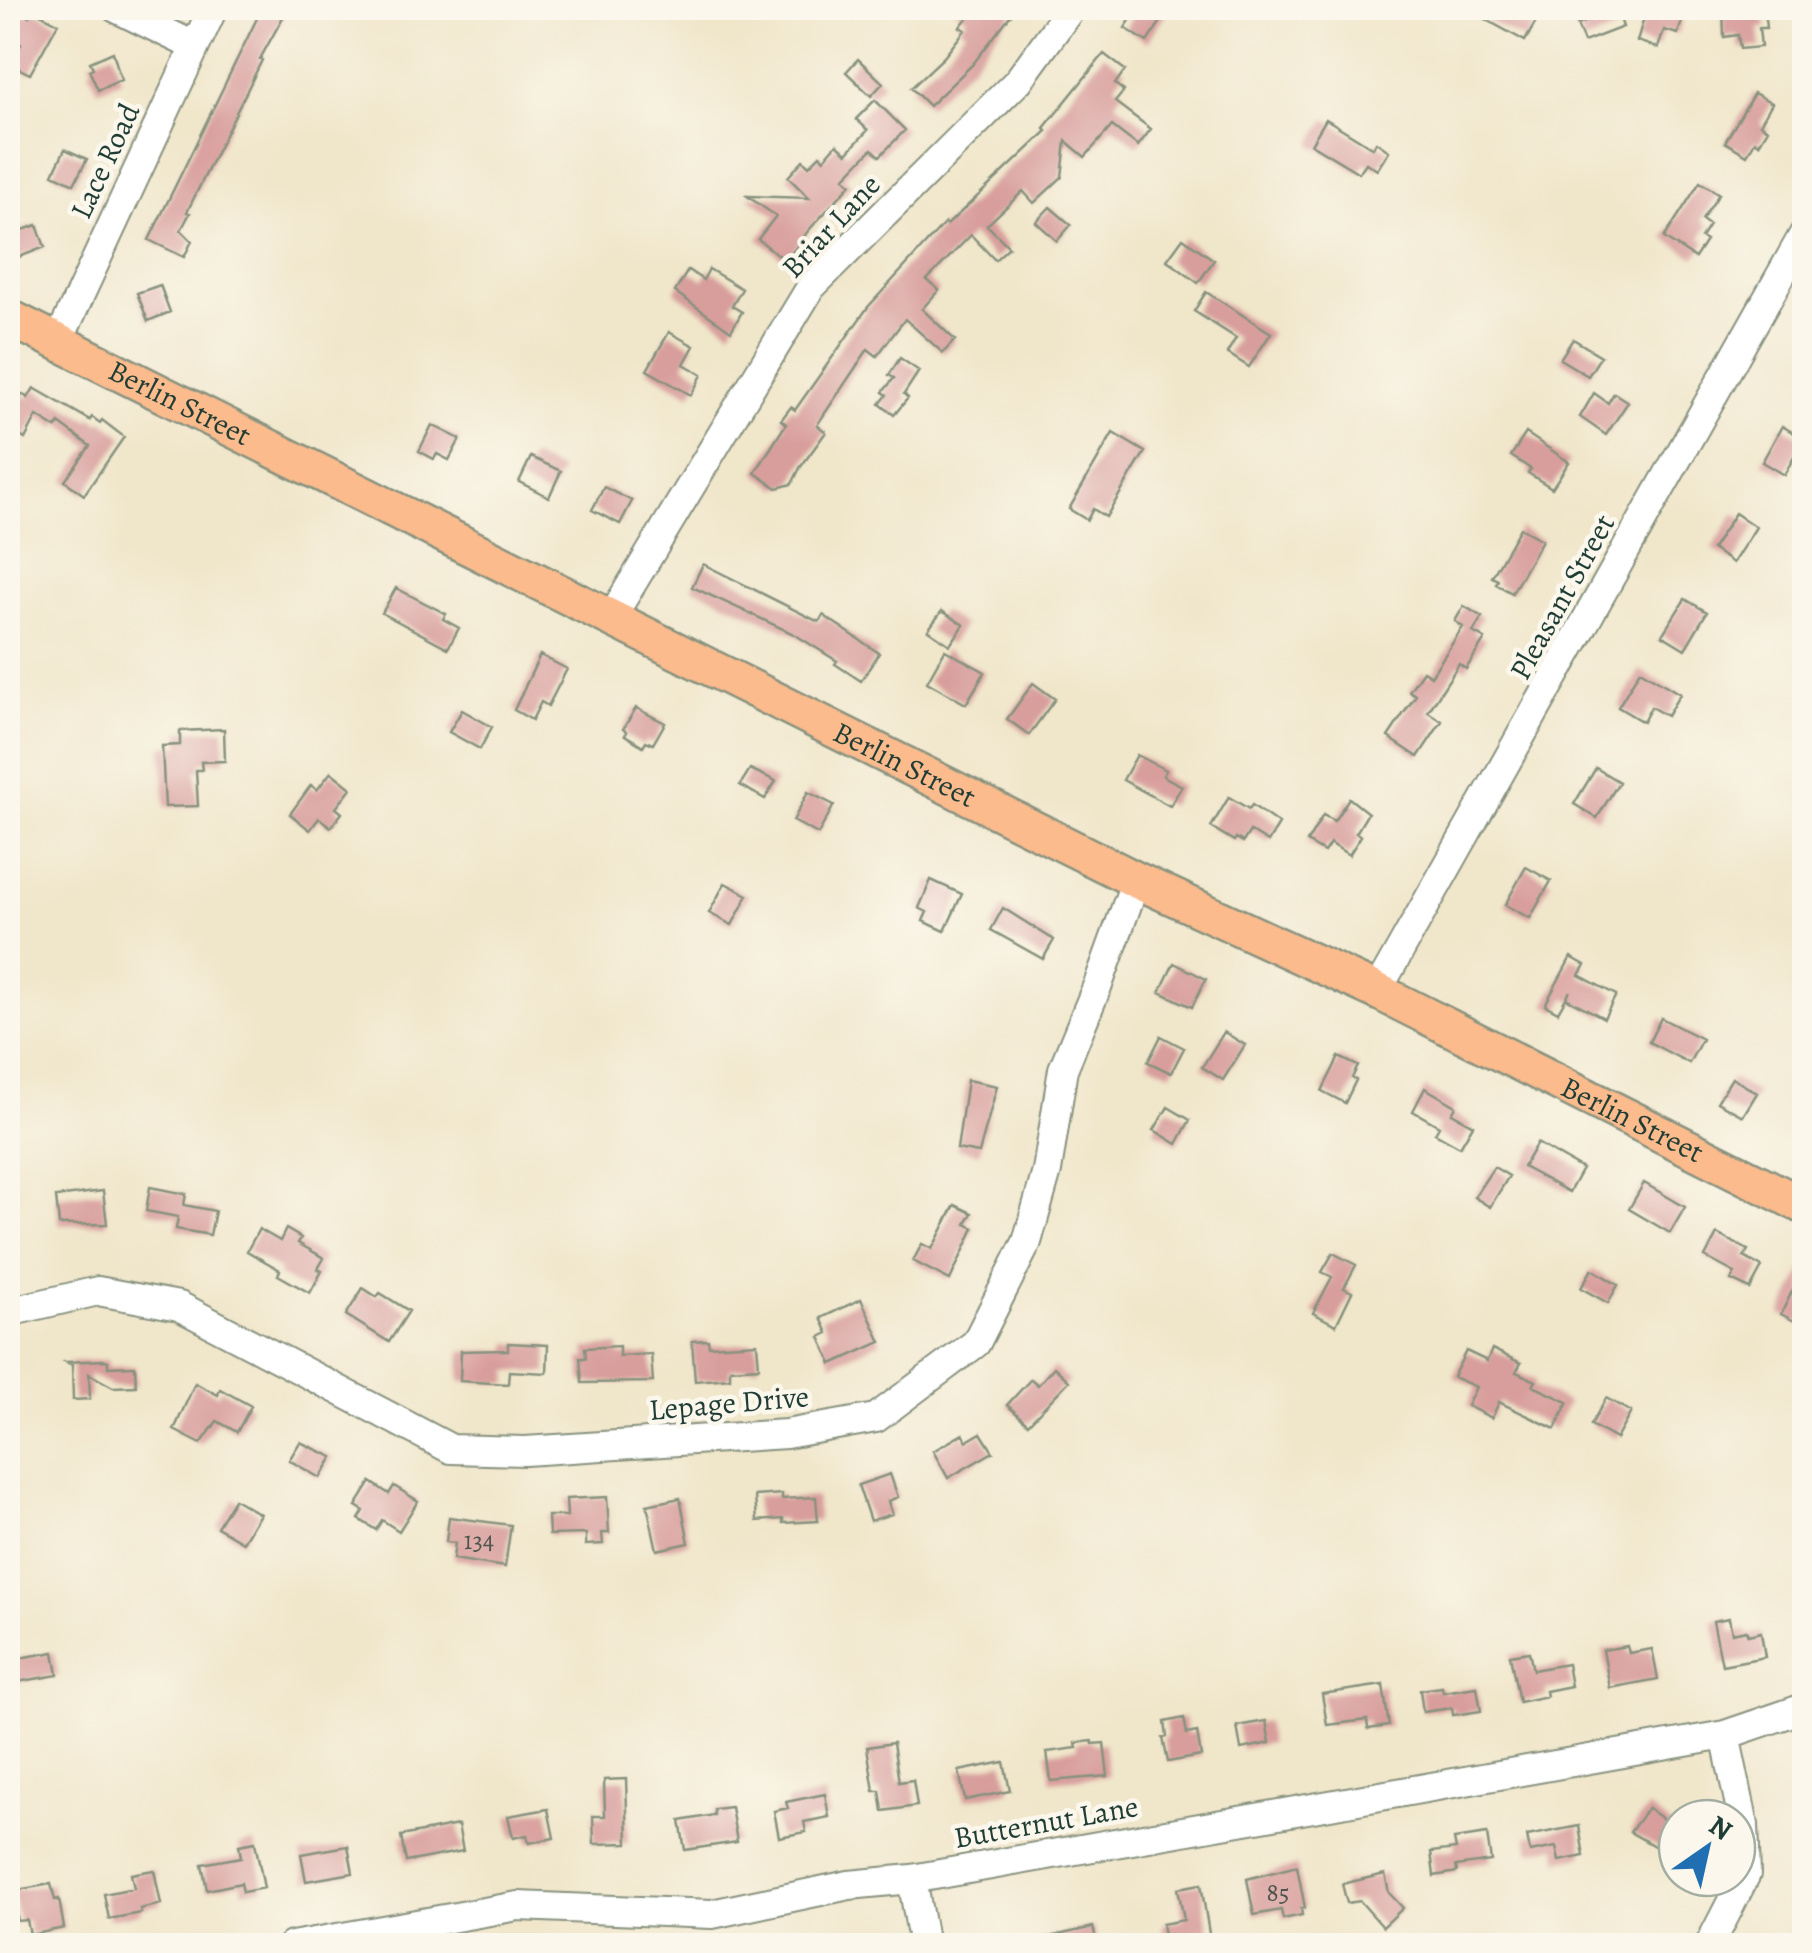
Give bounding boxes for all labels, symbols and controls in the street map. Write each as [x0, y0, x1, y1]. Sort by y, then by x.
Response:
street label: Lace Road [61, 96, 150, 225]
street label: Briar Lane [773, 166, 889, 286]
street label: Berlin Street [102, 350, 258, 455]
street label: Pleasant Street [1500, 507, 1624, 687]
street label: Berlin Street [826, 712, 983, 817]
street label: Berlin Street [1554, 1067, 1711, 1172]
street label: Lepage Drive [647, 1376, 811, 1430]
house number: 134 [464, 1524, 494, 1558]
street label: Butternut Lane [951, 1786, 1141, 1858]
north arrow [1657, 1798, 1757, 1898]
text: N [1701, 1807, 1739, 1850]
house number: 85 [1267, 1876, 1289, 1910]

